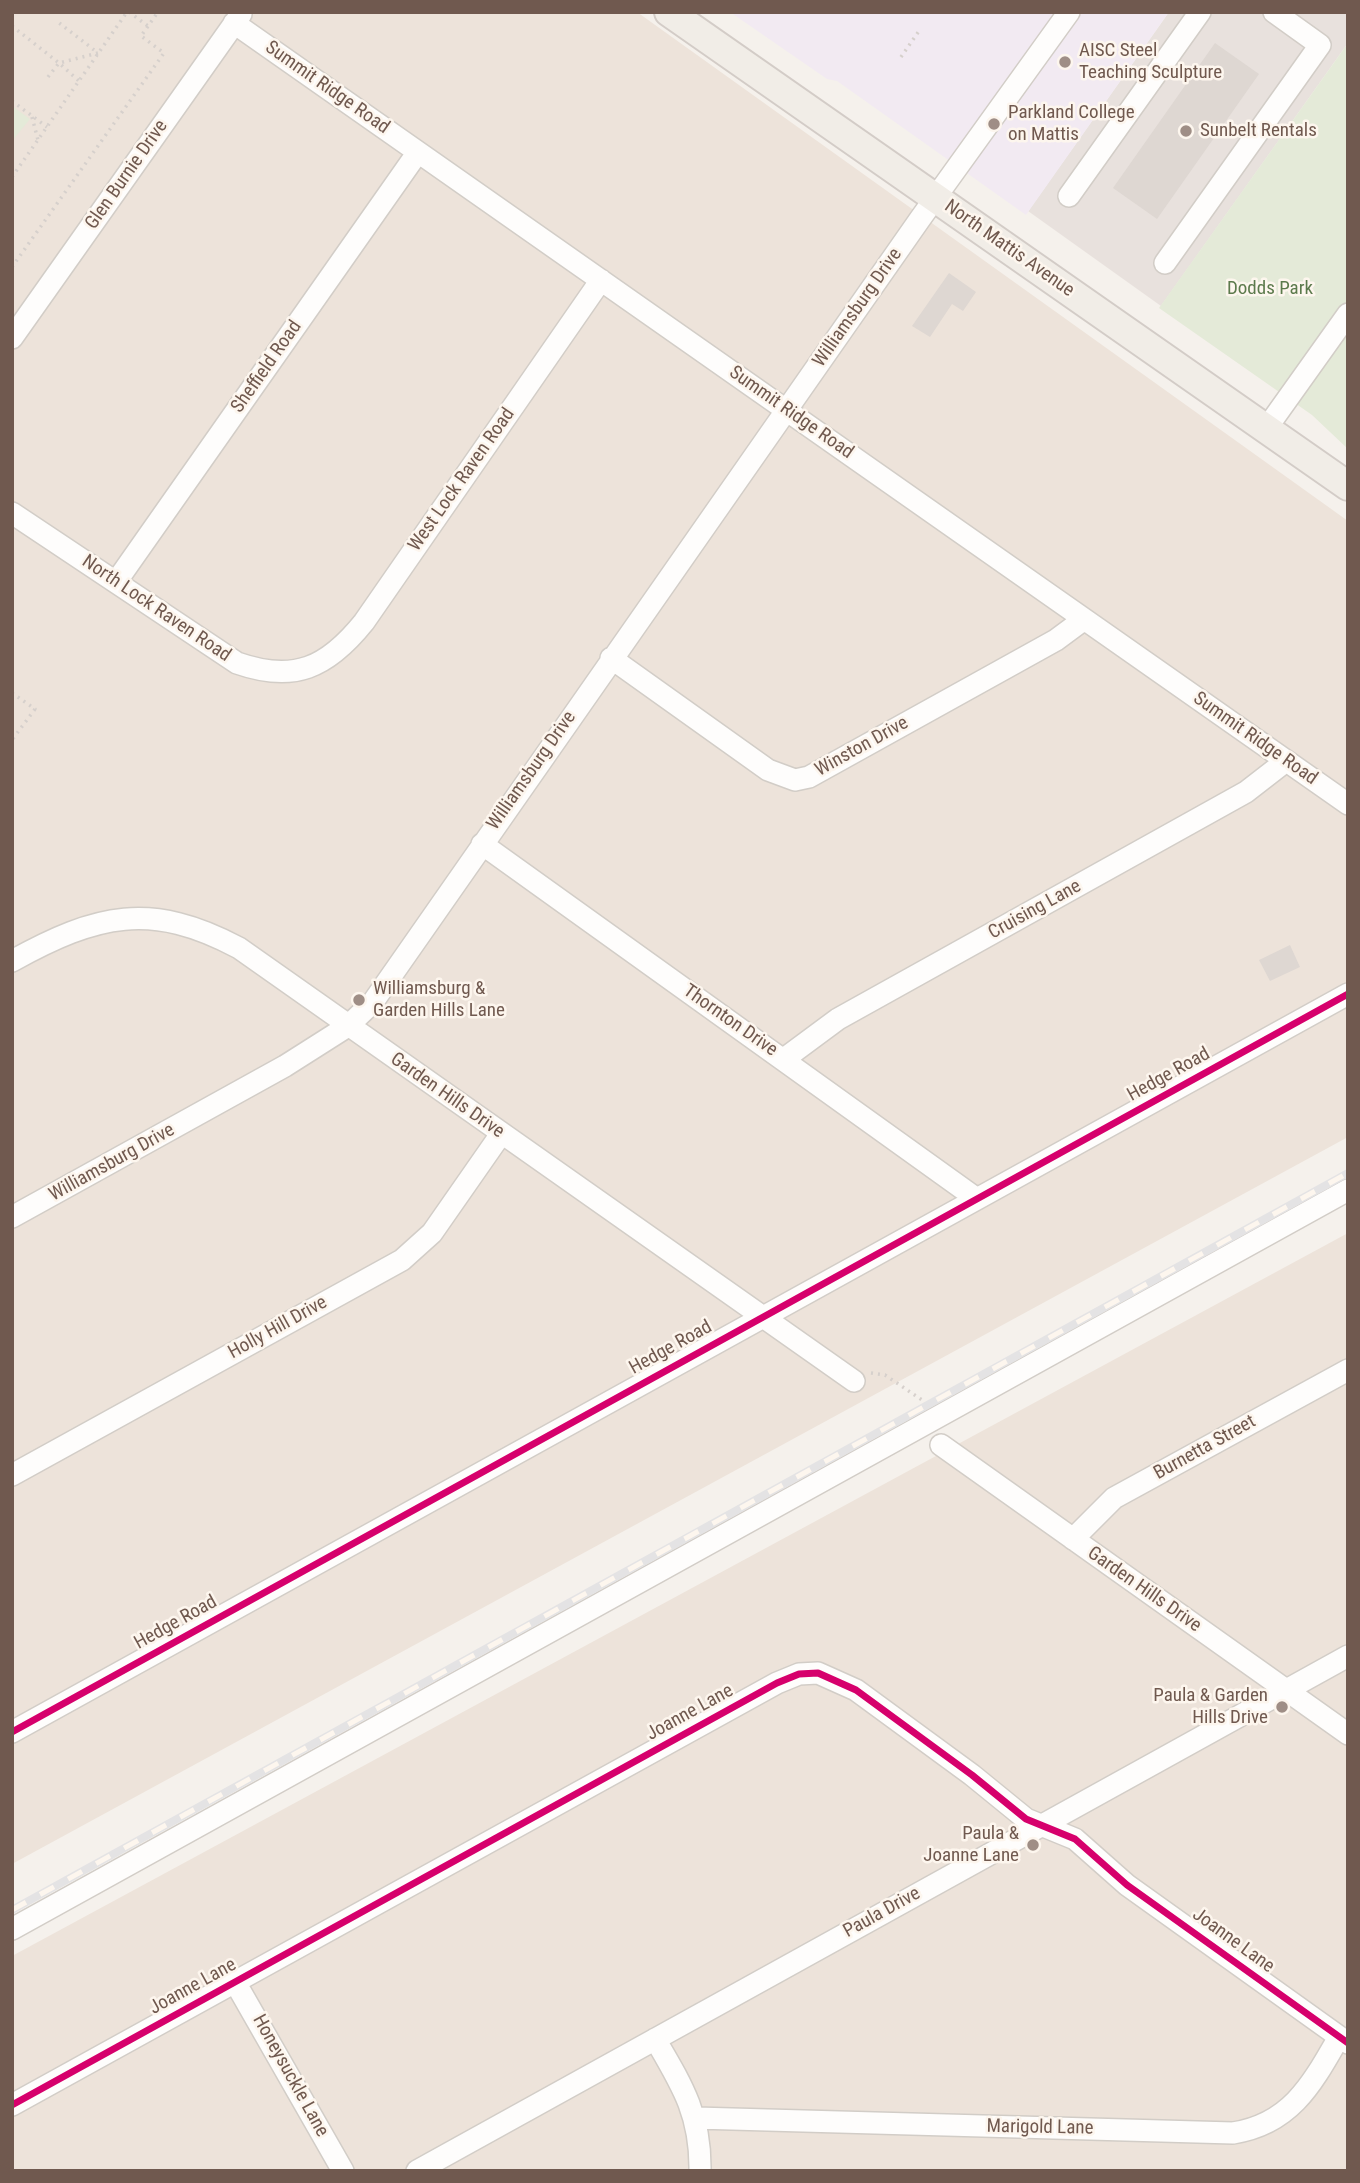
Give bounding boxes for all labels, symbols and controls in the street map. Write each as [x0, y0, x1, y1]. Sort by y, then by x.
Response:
street label: Summit Ridge Road [260, 37, 394, 139]
place label: AISC Steel Teaching Sculpture [1079, 40, 1222, 84]
marker: AISC Steel Teaching Sculpture [1057, 54, 1073, 70]
place label: Parkland College on Mattis [1008, 102, 1135, 146]
street label: Glen Burnie Drive [81, 116, 173, 234]
marker: Parkland College on Mattis [986, 116, 1002, 132]
place label: Sunbelt Rentals [1200, 120, 1317, 142]
marker: Sunbelt Rentals [1178, 123, 1194, 139]
street label: North Mattis Avenue [940, 196, 1078, 302]
street label: Williamsburg Drive [809, 244, 907, 372]
park label: Dodds Park [1227, 278, 1313, 300]
street label: Sheffield Road [227, 317, 307, 417]
street label: Summit Ridge Road [724, 362, 858, 464]
street label: West Lock Raven Road [404, 404, 520, 556]
street label: North Lock Raven Road [77, 551, 235, 667]
street label: Summit Ridge Road [1188, 688, 1322, 790]
street label: Williamsburg Drive [483, 707, 581, 835]
street label: Winston Drive [811, 712, 913, 782]
street label: Cruising Lane [985, 875, 1085, 945]
place label: Williamsburg & Garden Hills Lane [373, 978, 505, 1022]
street label: Thornton Drive [678, 980, 782, 1062]
marker: Williamsburg & Garden Hills Lane [351, 992, 367, 1008]
street label: Hedge Road [1124, 1043, 1214, 1107]
street label: Garden Hills Drive [386, 1048, 508, 1144]
street label: Williamsburg Drive [45, 1119, 179, 1207]
street label: Holly Hill Drive [225, 1291, 331, 1365]
street label: Hedge Road [626, 1316, 716, 1380]
street label: Burnetta Street [1150, 1411, 1260, 1485]
street label: Garden Hills Drive [1083, 1542, 1205, 1638]
street label: Hedge Road [131, 1591, 221, 1655]
street label: Joanne Lane [643, 1680, 737, 1746]
place label: Paula & Garden Hills Drive [1153, 1685, 1268, 1729]
marker: Paula & Garden Hills Drive [1274, 1699, 1290, 1715]
place label: Paula & Joanne Lane [923, 1823, 1019, 1867]
marker: Paula & Joanne Lane [1025, 1837, 1041, 1853]
street label: Paula Drive [840, 1883, 924, 1943]
street label: Joanne Lane [1188, 1904, 1278, 1978]
street label: Joanne Lane [146, 1954, 240, 2020]
street label: Honeysuckle Lane [247, 2011, 333, 2141]
street label: Marigold Lane [986, 2116, 1094, 2140]

